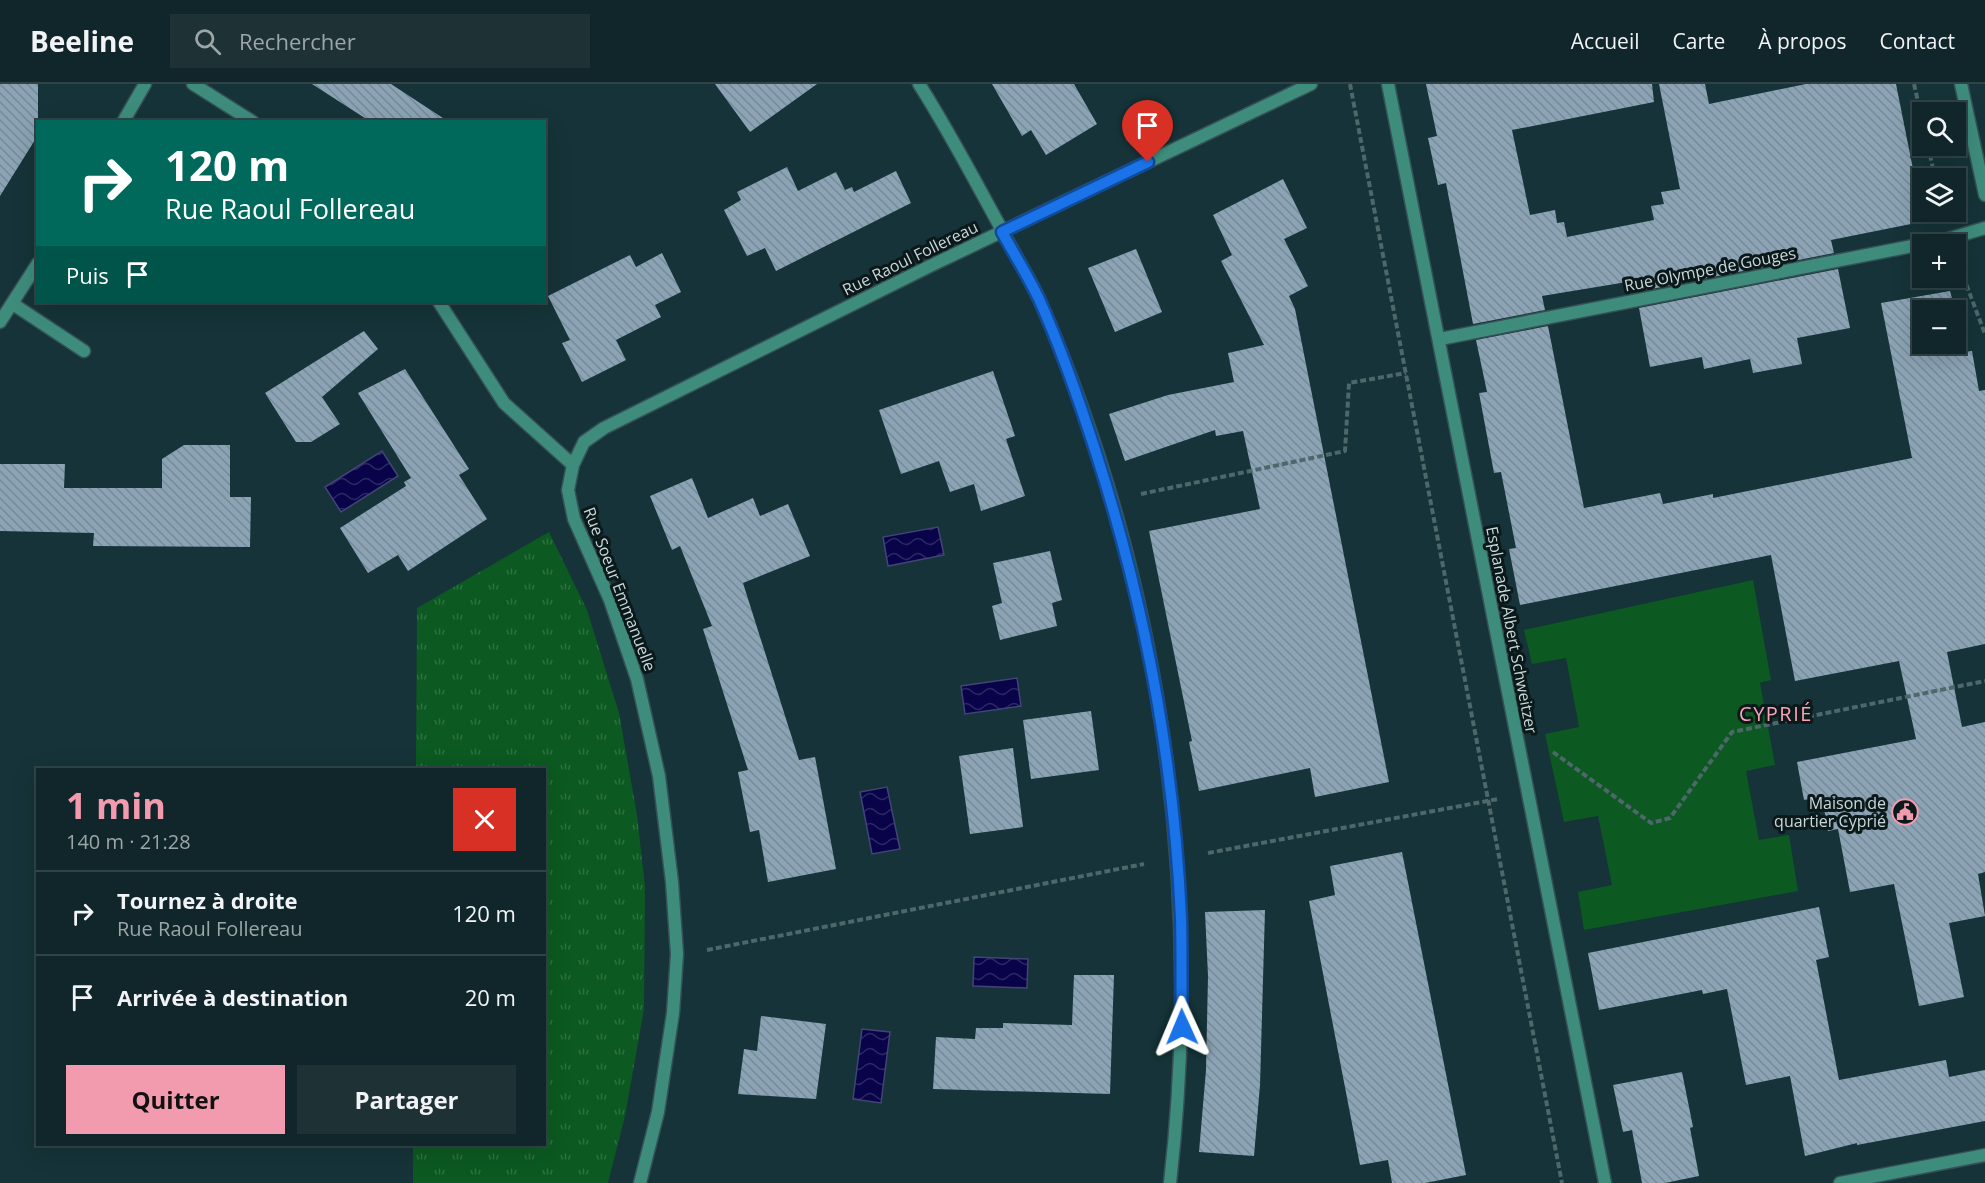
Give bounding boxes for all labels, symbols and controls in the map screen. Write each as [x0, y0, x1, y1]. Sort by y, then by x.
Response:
search box [170, 14, 590, 68]
text: Beeline [30, 22, 134, 60]
icon: search [191, 25, 224, 58]
text: Rechercher [239, 26, 356, 56]
text: Accueil [1571, 27, 1639, 55]
text: Carte [1672, 27, 1725, 55]
text: À propos [1758, 27, 1847, 55]
text: Contact [1880, 27, 1955, 55]
pin [1122, 100, 1173, 162]
map controls [1912, 102, 1966, 354]
button: search [1912, 102, 1966, 156]
icon: arrive [1131, 109, 1164, 142]
text: 120 m [165, 136, 289, 193]
icon: right [66, 144, 144, 222]
button: layers [1912, 168, 1966, 222]
text: Rue Raoul Follereau [165, 190, 415, 227]
street label: Rue Raoul Follereau [838, 216, 982, 300]
button: + [1912, 234, 1966, 288]
street label: Rue Olympe de Gouges [1622, 242, 1798, 296]
icon: arrive [121, 258, 154, 291]
text: Puis [66, 260, 109, 290]
button: − [1912, 300, 1966, 354]
street label: Rue Soeur Emmanuelle [579, 504, 661, 674]
street label: Esplanade Albert Schweitzer [1481, 525, 1543, 736]
district label: CYPRIÉ [1739, 700, 1813, 727]
text: 1 min [66, 781, 166, 830]
button: close [453, 788, 516, 851]
place label: Maison de quartier Cyprié [1774, 792, 1886, 832]
public building icon: Maison de quartier Cyprié [1890, 797, 1920, 827]
text: 140 m · 21:28 [66, 828, 191, 855]
text: Tournez à droite [117, 885, 298, 915]
icon: right [66, 897, 99, 930]
text: 120 m [452, 898, 516, 928]
text: Rue Raoul Follereau [117, 915, 303, 942]
icon: arrive [66, 981, 99, 1014]
text: Arrivée à destination [117, 982, 348, 1012]
text: 20 m [465, 982, 516, 1012]
position arrow [1150, 995, 1214, 1059]
button: Quitter [66, 1065, 285, 1134]
button: Partager [297, 1065, 516, 1134]

